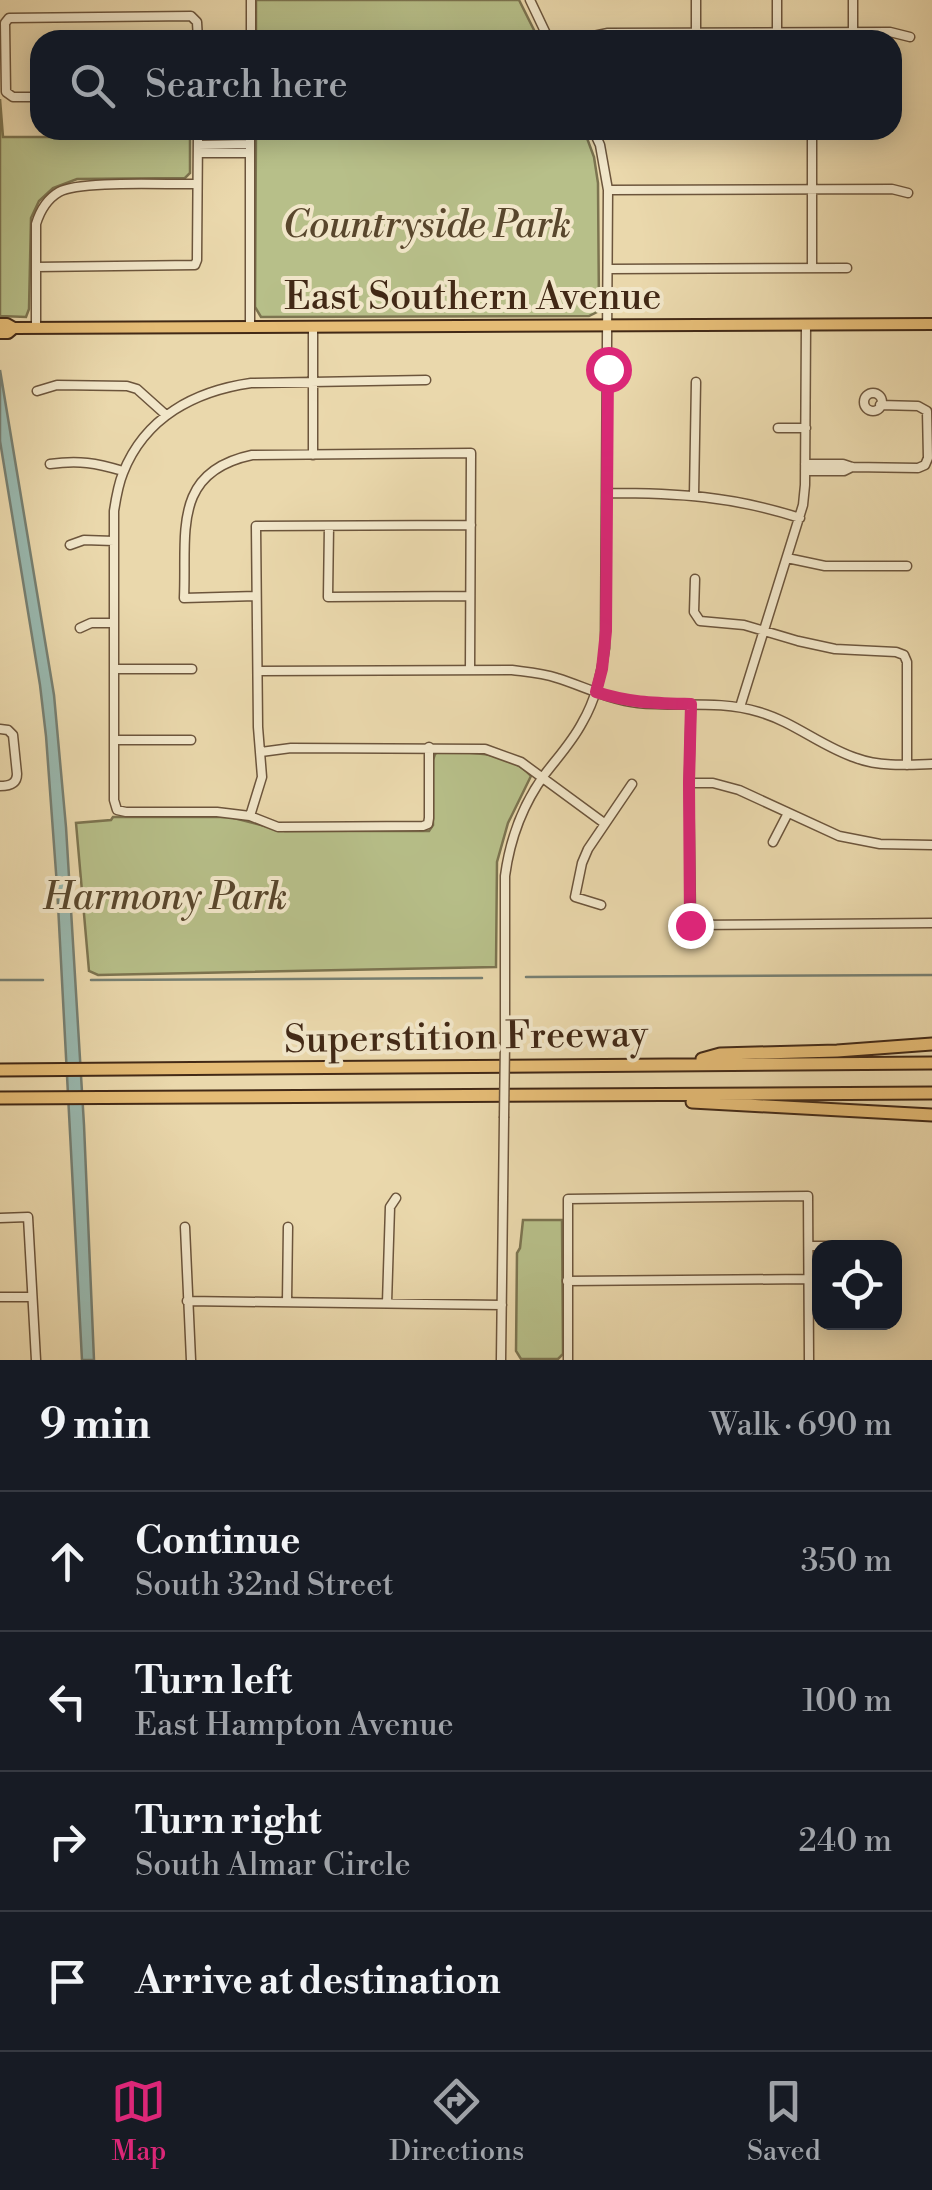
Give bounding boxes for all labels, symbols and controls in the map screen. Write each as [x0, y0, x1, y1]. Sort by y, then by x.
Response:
search box [30, 30, 902, 140]
icon: search [65, 58, 120, 113]
text: Search here [145, 62, 348, 109]
park label: Countryside Park [283, 202, 571, 249]
street label: East Southern Avenue [284, 274, 662, 321]
route start [586, 347, 632, 393]
park label: Harmony Park [42, 874, 287, 921]
route end [668, 903, 714, 949]
street label: Superstition Freeway [284, 1011, 649, 1064]
map controls [812, 1240, 902, 1330]
button: locate [812, 1240, 902, 1330]
text: 9 min [40, 1399, 151, 1452]
text: Walk · 690 m [710, 1405, 892, 1445]
text: Continue [135, 1518, 300, 1565]
icon: ahead [40, 1534, 95, 1589]
text: 350 m [801, 1541, 892, 1581]
text: South 32nd Street [135, 1565, 394, 1605]
text: Turn left [135, 1658, 292, 1705]
icon: left [40, 1674, 95, 1729]
text: 100 m [802, 1681, 892, 1721]
text: East Hampton Avenue [135, 1705, 454, 1745]
text: Turn right [135, 1798, 321, 1845]
icon: right [40, 1814, 95, 1869]
text: 240 m [799, 1821, 892, 1861]
text: South Almar Circle [135, 1845, 411, 1885]
icon: arrive [40, 1954, 95, 2009]
text: Arrive at destination [135, 1958, 501, 2005]
tab: Map [111, 2074, 166, 2169]
tab: Directions [389, 2074, 524, 2169]
tab: Saved [747, 2074, 821, 2169]

